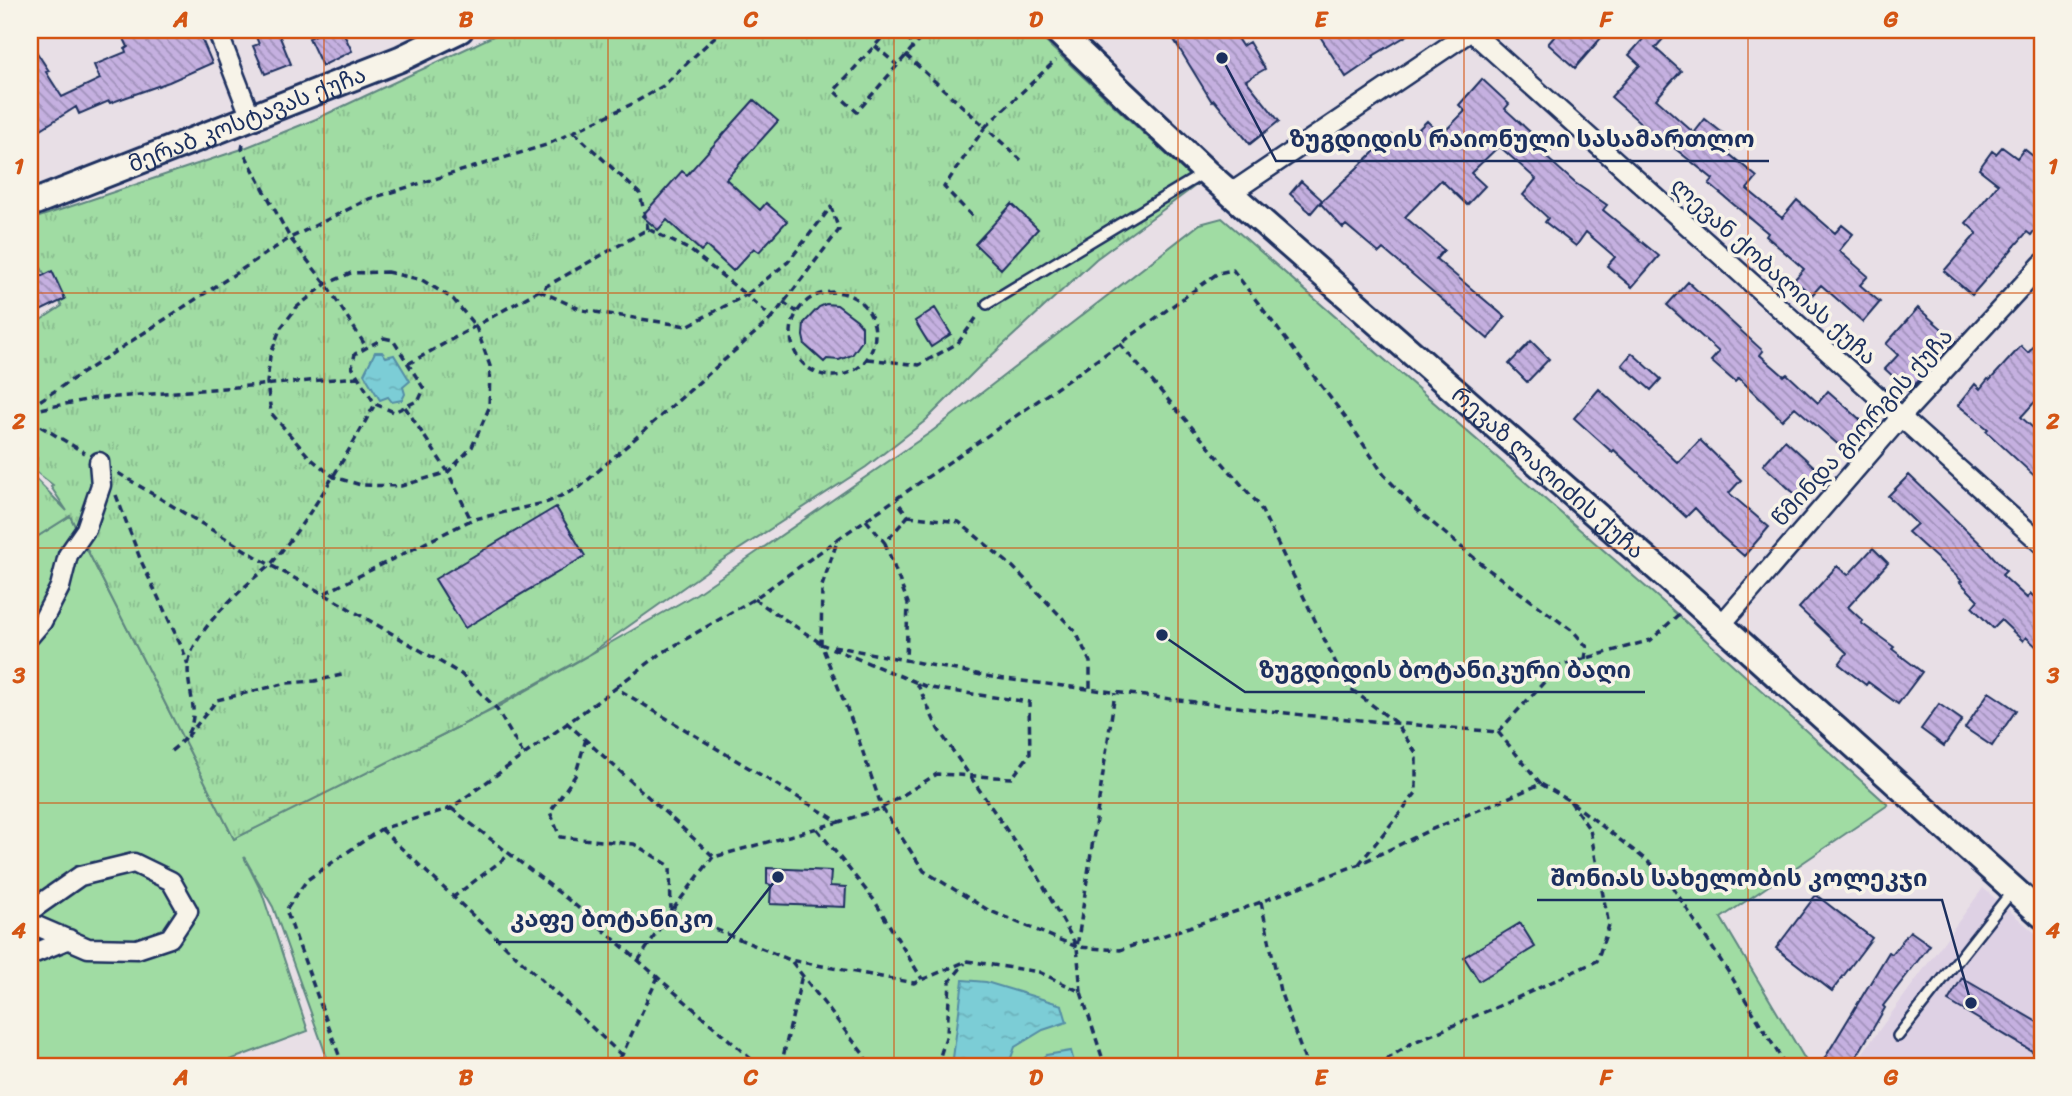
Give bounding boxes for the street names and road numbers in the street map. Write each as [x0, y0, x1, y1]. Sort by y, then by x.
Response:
street label: მერაბ კოსტავას ქუჩა [122, 54, 372, 185]
street label: ლევან ქობალიას ქუჩა [1661, 167, 1887, 376]
street label: წმინდა გიორგის ქუჩა [1761, 318, 1964, 537]
street label: რევაზ ლაღიძის ქუჩა [1441, 376, 1654, 570]

